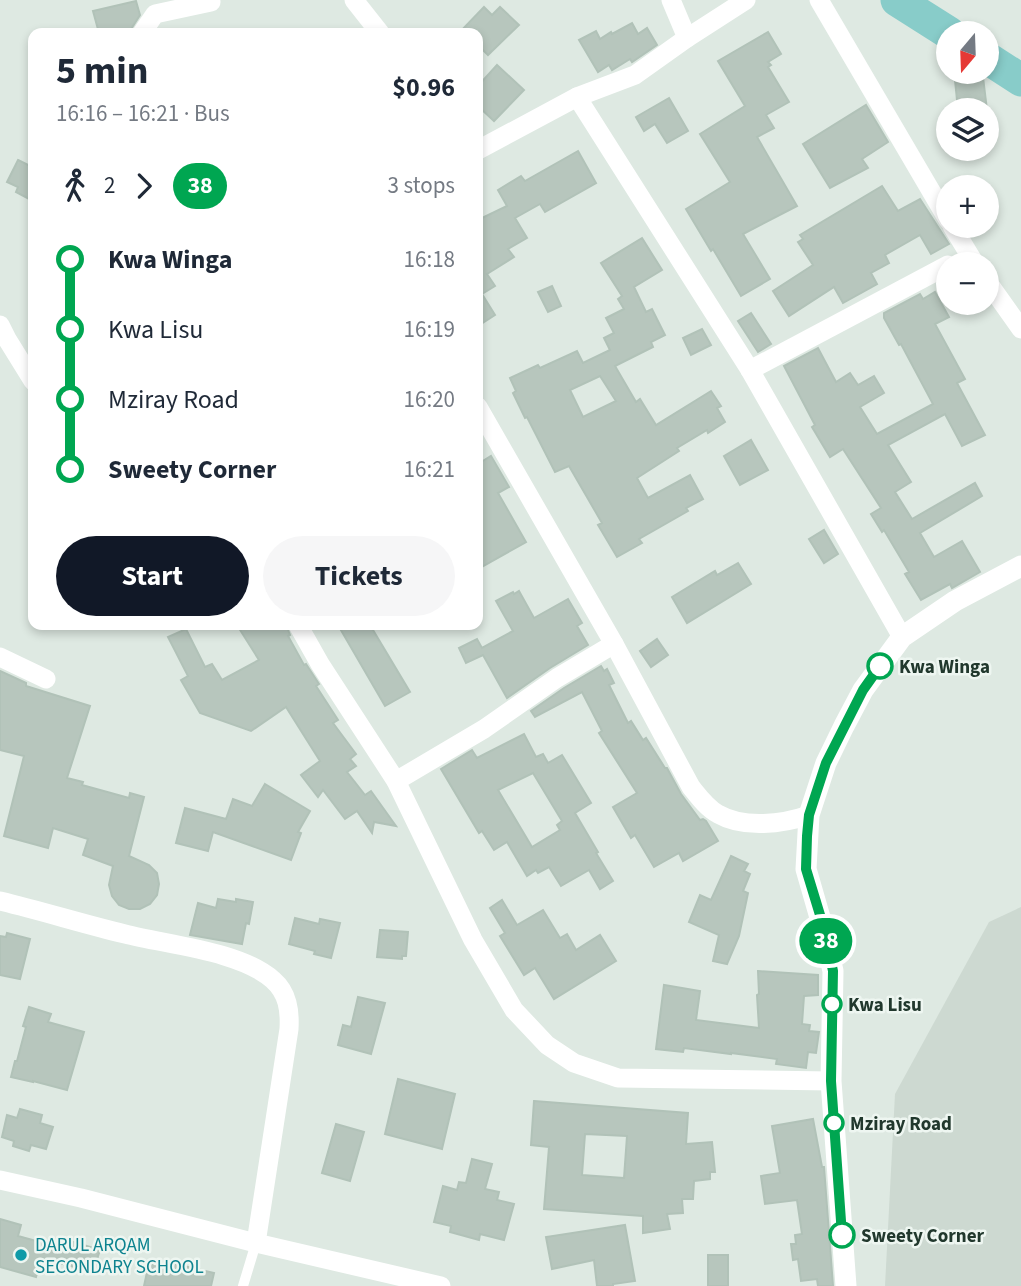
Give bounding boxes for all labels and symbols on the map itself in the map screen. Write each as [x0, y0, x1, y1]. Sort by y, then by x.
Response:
north arrow [936, 21, 999, 84]
marker: Kwa Winga [867, 653, 893, 679]
place label: Kwa Winga [899, 654, 990, 681]
line badge: 38 [794, 918, 858, 964]
place label: Kwa Lisu [848, 992, 922, 1019]
marker: Kwa Lisu [822, 994, 842, 1014]
place label: Mziray Road [850, 1111, 952, 1138]
marker: Mziray Road [824, 1113, 844, 1133]
marker: Sweety Corner [829, 1222, 855, 1248]
place label: Sweety Corner [861, 1223, 984, 1250]
place label: DARUL ARQAM SECONDARY SCHOOL [35, 1232, 204, 1281]
marker: DARUL ARQAM SECONDARY SCHOOL [13, 1247, 29, 1263]

